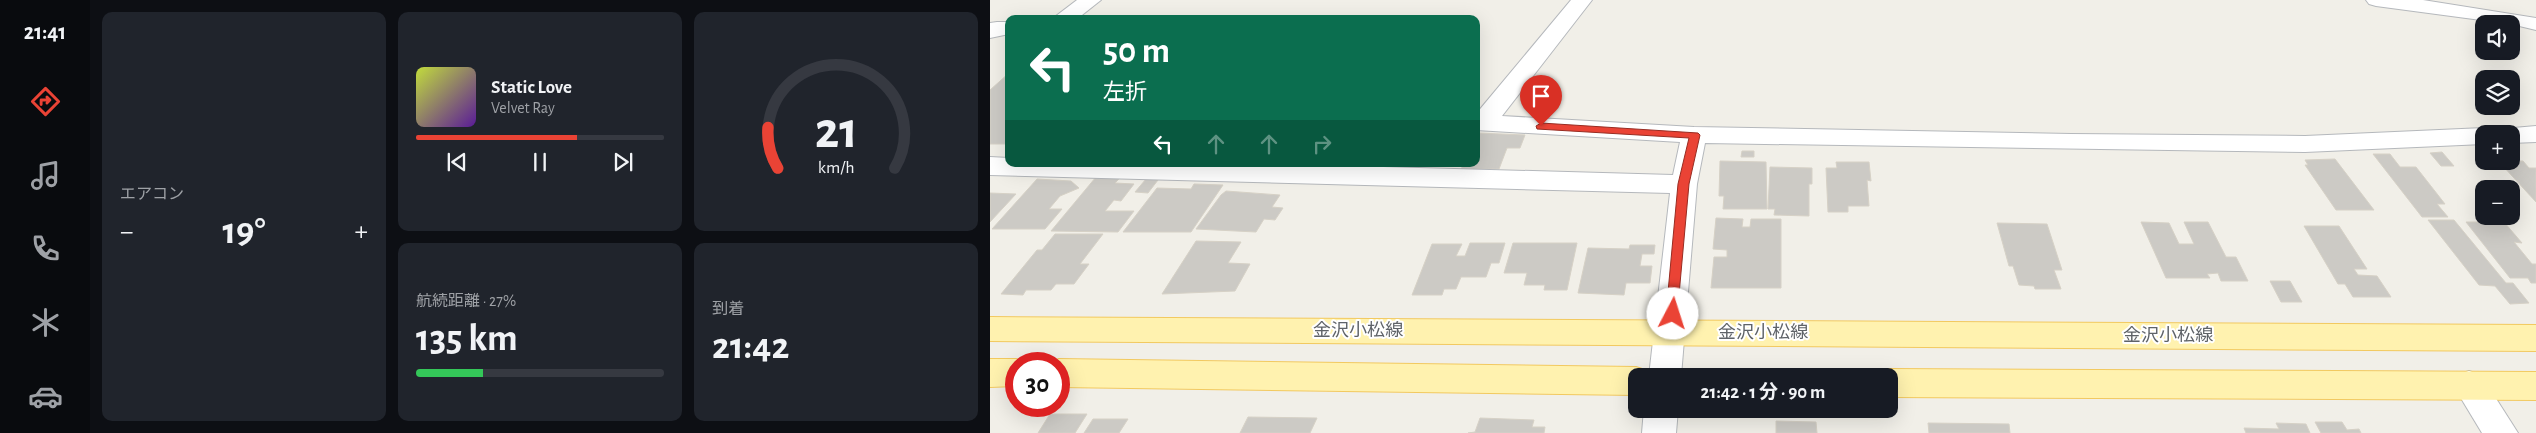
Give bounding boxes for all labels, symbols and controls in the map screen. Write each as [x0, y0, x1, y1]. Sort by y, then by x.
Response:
map controls [2475, 15, 2520, 225]
button: sound [2475, 15, 2520, 60]
text: 21:41 [24, 21, 66, 43]
text: 50 m [1103, 34, 1170, 69]
icon: left [1020, 35, 1085, 100]
button: layers [2475, 70, 2520, 115]
pin [1520, 75, 1562, 126]
text: Static Love [491, 78, 572, 97]
text: 左折 [1103, 81, 1147, 103]
icon: arrive [1527, 82, 1555, 110]
icon: directions [28, 84, 63, 119]
text: Velvet Ray [491, 100, 555, 116]
text: 21 [814, 105, 858, 157]
button: + [2475, 125, 2520, 170]
icon: left [1149, 130, 1177, 158]
icon: ahead [1202, 130, 1230, 158]
icon: ahead [1255, 130, 1283, 158]
icon: right [1308, 130, 1336, 158]
icon: previous [443, 148, 471, 176]
icon: pause [526, 148, 554, 176]
icon: next [609, 148, 637, 176]
icon: music [28, 158, 63, 193]
text: km/h [818, 159, 854, 177]
button: − [2475, 180, 2520, 225]
text: エアコン [120, 186, 184, 202]
text: 19° [222, 213, 266, 251]
text: − [120, 218, 133, 246]
text: + [355, 218, 368, 246]
icon: phone [28, 231, 63, 266]
position arrow [1646, 287, 1698, 339]
text: 航続距離 · 27% [416, 293, 516, 309]
text: 到着 [712, 301, 744, 317]
icon: climate [28, 305, 63, 340]
text: 135 km [416, 320, 518, 358]
street label: 金沢小松線 [1313, 320, 1403, 340]
street label: 金沢小松線 [1718, 322, 1808, 342]
street label: 金沢小松線 [2123, 325, 2213, 345]
text: 21:42 [712, 328, 789, 366]
speed limit sign: 30 [1005, 352, 1070, 417]
icon: car [28, 379, 63, 414]
text: 21:42 · 1 分 · 90 m [1701, 383, 1825, 402]

